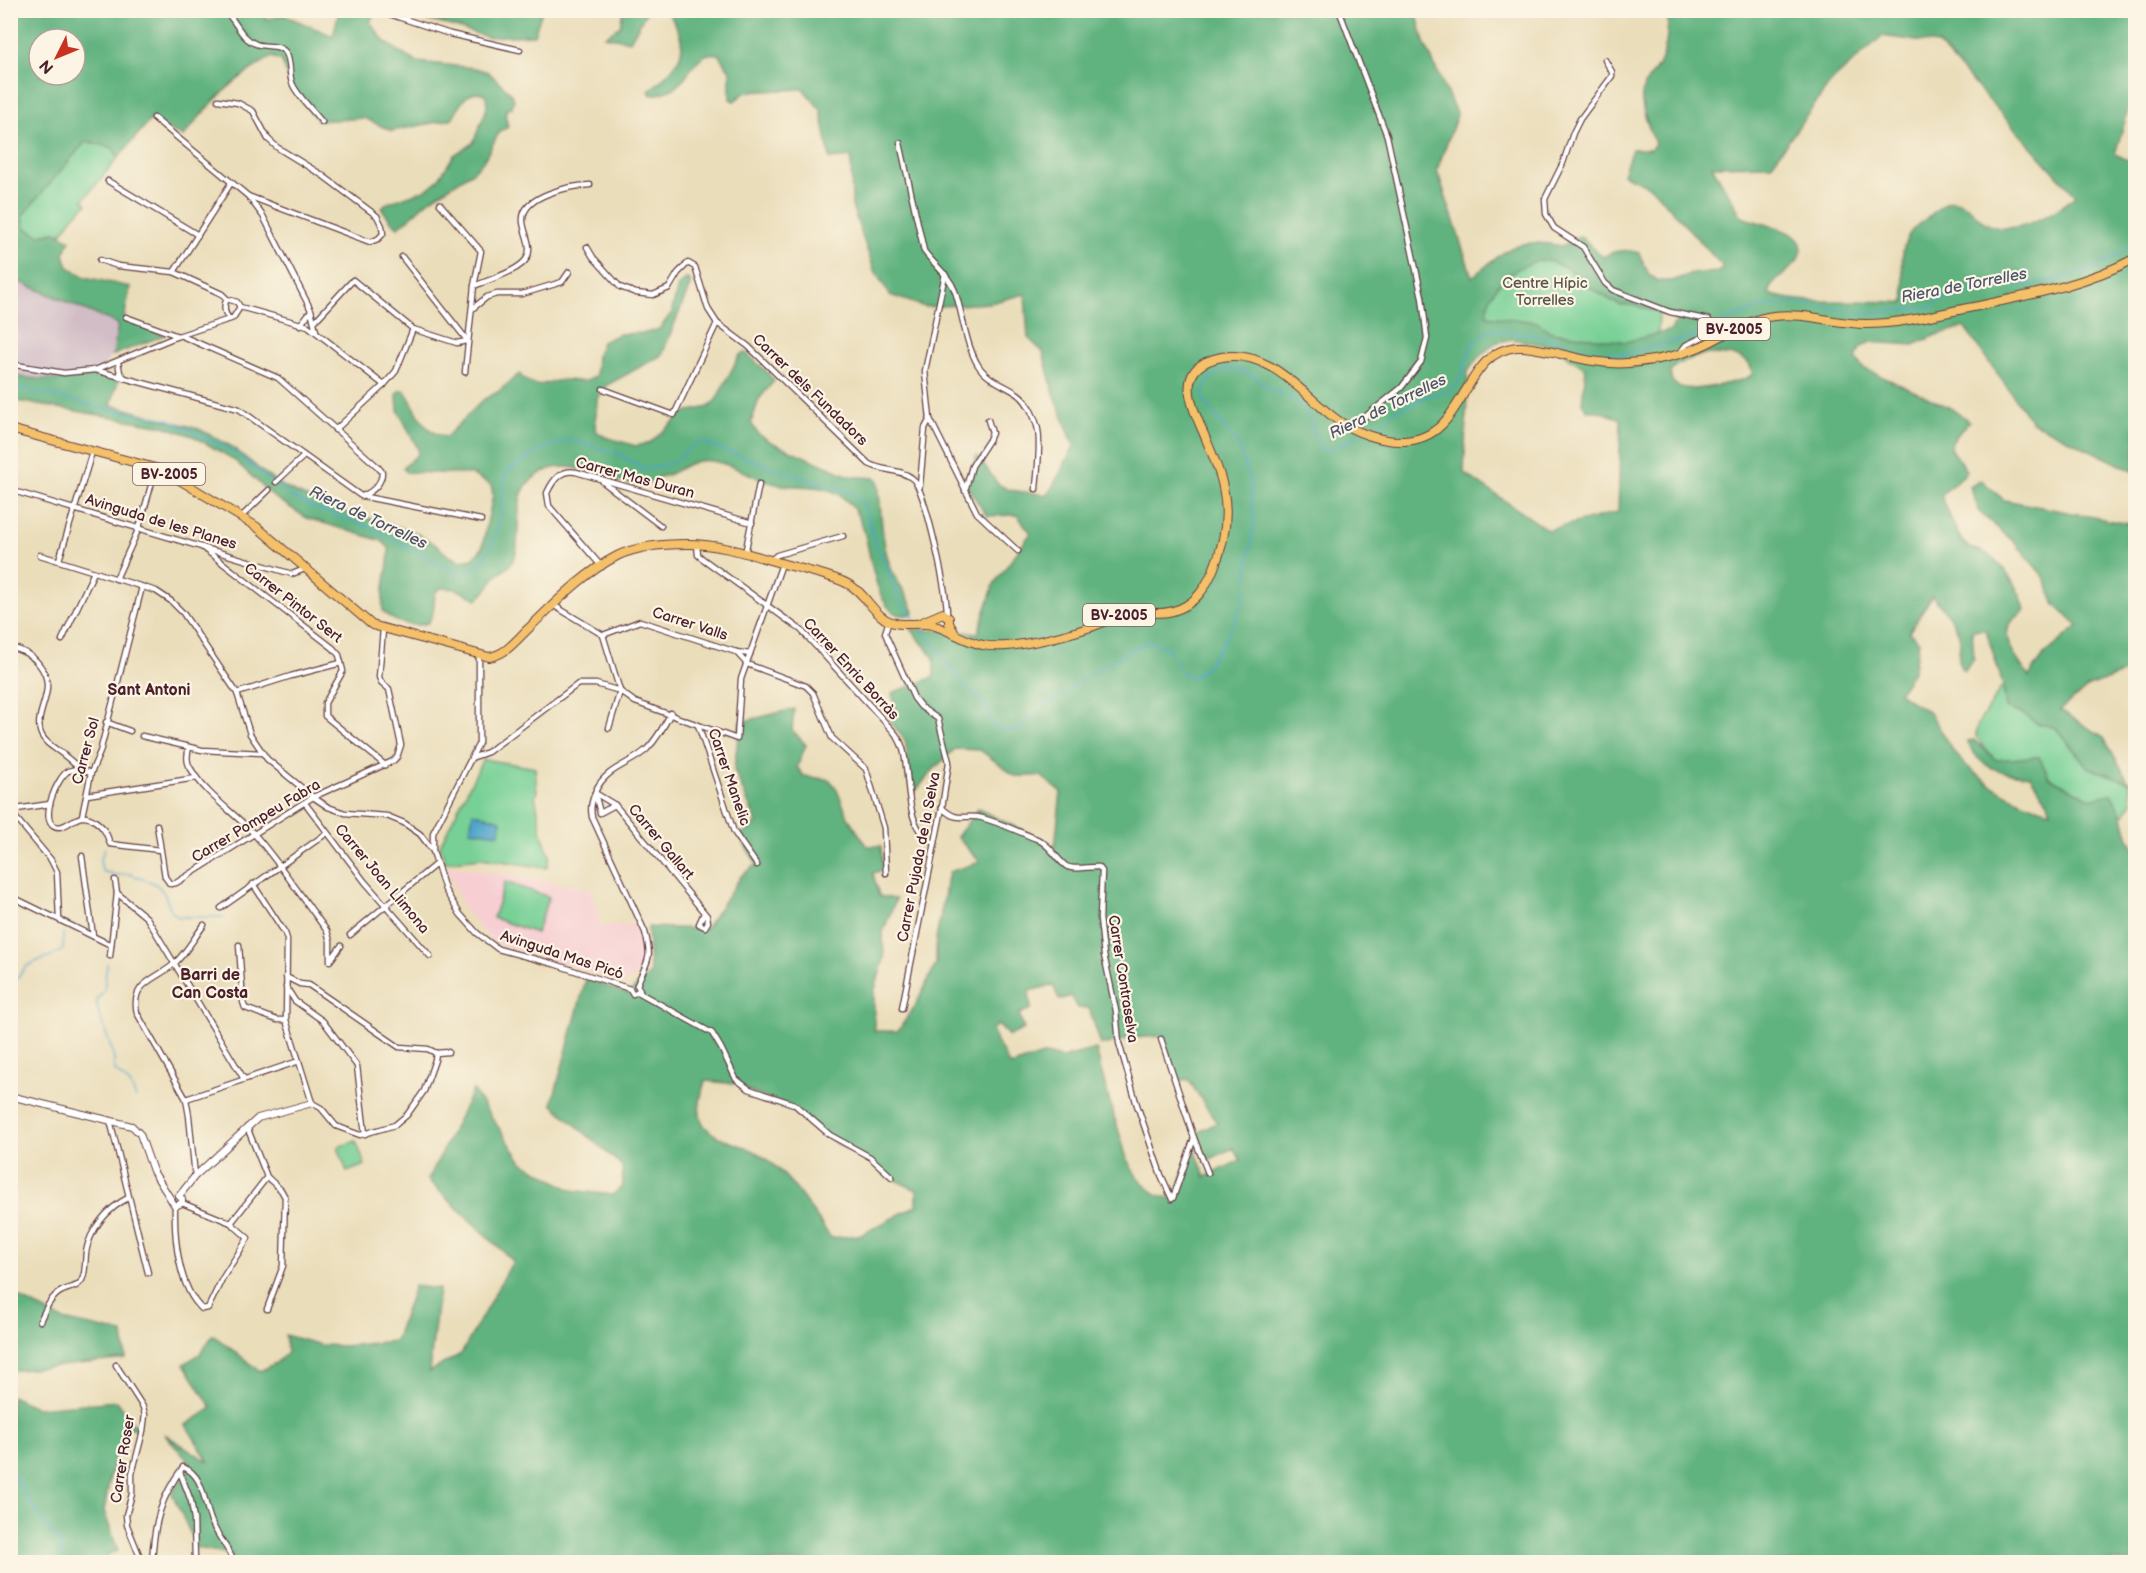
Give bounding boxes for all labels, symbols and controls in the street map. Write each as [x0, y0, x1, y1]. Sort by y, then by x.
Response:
north arrow [27, 27, 87, 87]
text: N [36, 55, 58, 77]
water label: Riera de Torrelles [1899, 264, 2029, 308]
park label: Centre Hípic Torrelles [1502, 274, 1588, 310]
road number: BV-2005 [1698, 318, 1770, 340]
street label: Carrer dels Fundadors [748, 330, 872, 450]
water label: Riera de Torrelles [1326, 370, 1450, 444]
street label: Carrer Mas Duran [573, 453, 697, 503]
road number: BV-2005 [133, 463, 205, 485]
water label: Riera de Torrelles [306, 482, 430, 554]
street label: Avinguda de les Planes [83, 490, 239, 554]
street label: Carrer Pintor Sert [240, 559, 346, 647]
street label: Carrer Valls [650, 603, 731, 645]
road number: BV-2005 [1083, 604, 1155, 626]
street label: Carrer Enric Borràs [799, 614, 904, 724]
district label: Sant Antoni [108, 681, 191, 700]
street label: Carrer Sol [68, 715, 104, 787]
street label: Carrer Manelic [703, 726, 755, 828]
street label: Carrer Pujada de la Selva [893, 770, 945, 944]
street label: Carrer Pompeu Fabra [188, 775, 324, 867]
street label: Carrer Gallart [624, 800, 698, 884]
street label: Carrer Joan Llimona [330, 820, 434, 938]
street label: Carrer Contraselva [1104, 914, 1142, 1044]
street label: Avinguda Mas Picó [498, 926, 626, 984]
district label: Barri de Can Costa [172, 966, 248, 1003]
street label: Carrer Roser [107, 1413, 139, 1504]

